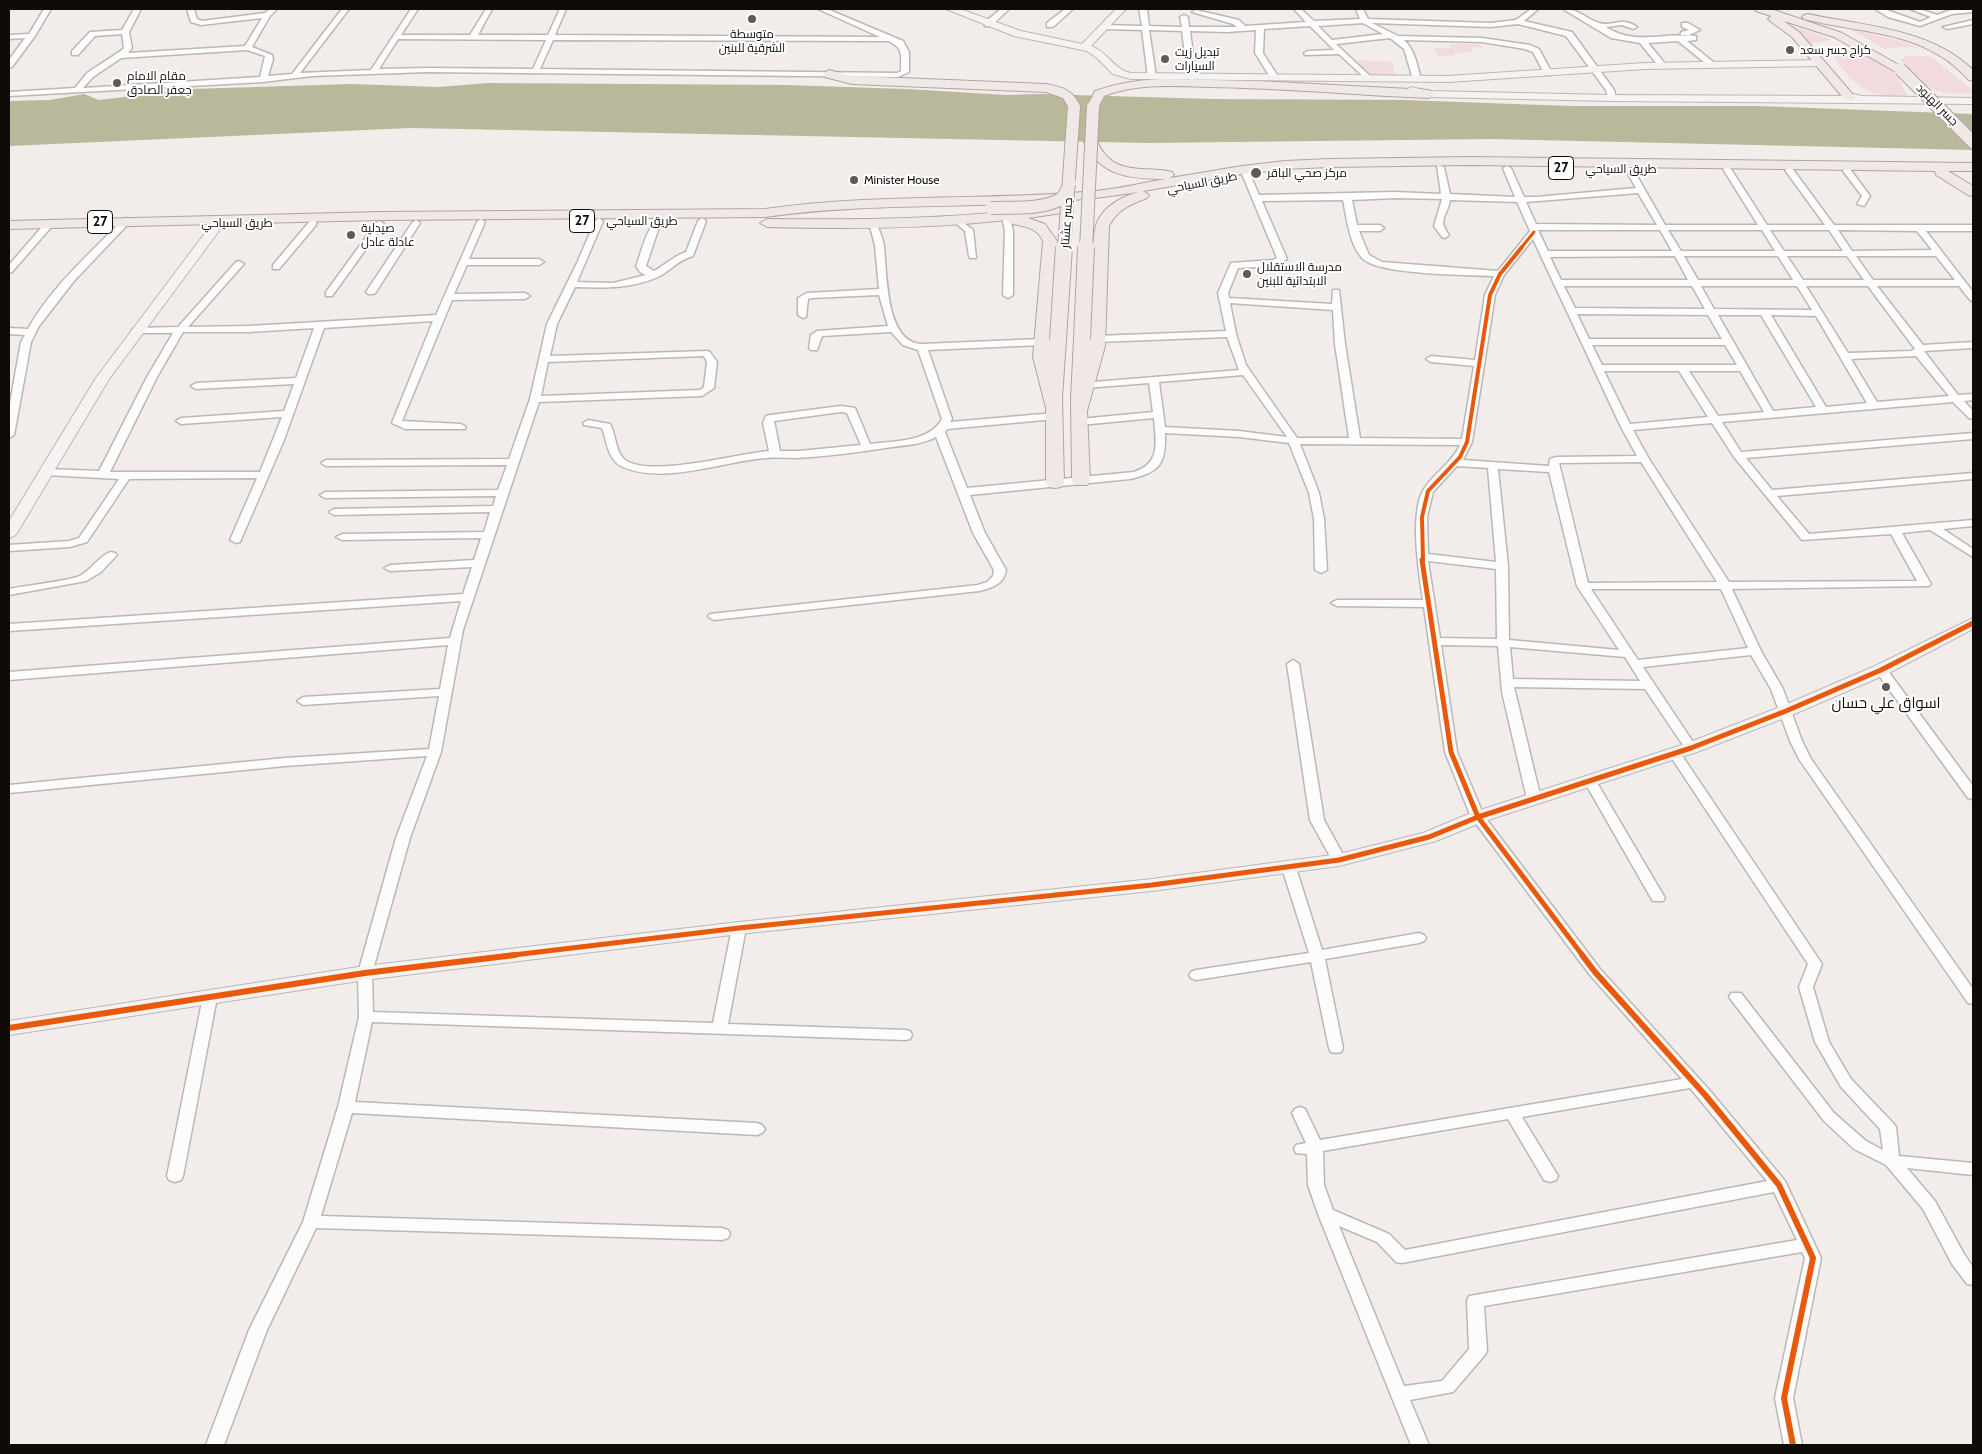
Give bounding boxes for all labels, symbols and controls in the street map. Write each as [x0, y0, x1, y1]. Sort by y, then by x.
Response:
marker: متوسطة الشرقية للبنين [746, 13, 758, 25]
place label: متوسطة الشرقية للبنين [719, 27, 785, 55]
place label: كراج جسر سعد [1800, 43, 1871, 57]
marker: كراج جسر سعد [1784, 44, 1796, 56]
place label: تبديل زيت السيارات [1175, 45, 1220, 73]
marker: تبديل زيت السيارات [1159, 53, 1171, 65]
place label: مقام الامام جعفر الصادق [127, 69, 192, 97]
marker: مقام الامام جعفر الصادق [111, 77, 123, 89]
street label: جسر الهنود [1913, 81, 1961, 129]
road number: 27 [1548, 156, 1574, 180]
street label: طريق السياحي [1585, 162, 1657, 176]
marker: مركز صحي الباقر [1249, 166, 1263, 180]
place label: مركز صحي الباقر [1267, 166, 1347, 180]
street label: طريق السياحي [1166, 169, 1238, 197]
place label: Minister House [864, 173, 939, 187]
marker: Minister House [848, 174, 860, 186]
street label: جسر عشتار [1058, 197, 1076, 249]
road number: 27 [88, 210, 112, 233]
road number: 27 [570, 210, 594, 232]
street label: طريق السياحي [606, 214, 678, 228]
street label: طريق السياحي [201, 216, 273, 230]
place label: صيدلية عادلة عادل [361, 221, 415, 249]
marker: صيدلية عادلة عادل [345, 229, 357, 241]
place label: مدرسة الاستقلال الابتدائية للبنين [1257, 260, 1342, 288]
marker: مدرسة الاستقلال الابتدائية للبنين [1241, 268, 1253, 280]
marker: اسواق علي حسان [1880, 681, 1892, 693]
place label: اسواق علي حسان [1831, 695, 1941, 713]

